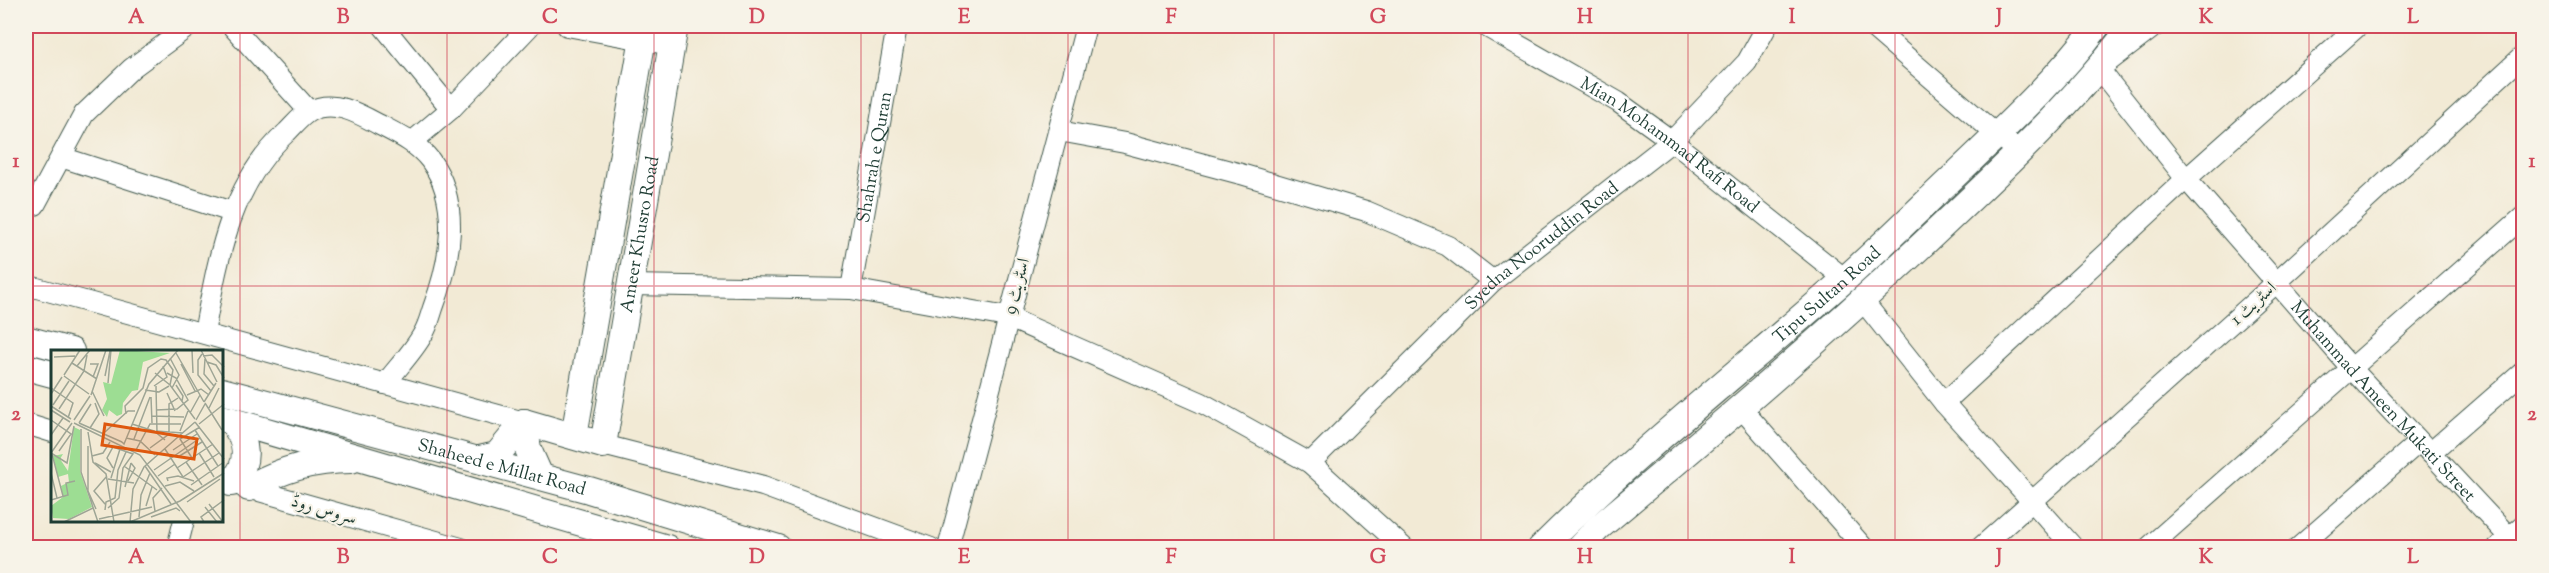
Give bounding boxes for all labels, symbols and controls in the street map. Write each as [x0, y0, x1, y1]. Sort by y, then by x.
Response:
text: A [128, 4, 145, 33]
text: B [337, 4, 350, 33]
text: C [542, 4, 558, 33]
text: D [749, 4, 765, 33]
text: E [958, 4, 971, 33]
text: F [1165, 4, 1177, 33]
text: G [1370, 4, 1387, 33]
text: H [1577, 4, 1593, 33]
text: I [1789, 4, 1796, 33]
text: J [1994, 4, 2002, 33]
text: K [2199, 4, 2214, 33]
text: L [2407, 4, 2420, 33]
street label: Mian Mohammad Rafi Road [1575, 72, 1764, 220]
street label: Shahrah e Quran [852, 89, 900, 225]
text: 1 [13, 148, 20, 177]
text: 1 [2529, 148, 2536, 177]
street label: Ameer Khusro Road [615, 154, 667, 315]
street label: Syedna Nooruddin Road [1460, 176, 1625, 317]
street label: Tipu Sultan Road [1768, 241, 1888, 351]
street label: اسٹریٹ 9 [998, 255, 1038, 318]
street label: اسٹریٹ 1 [2225, 276, 2283, 332]
street label: Muhammad Ameen Mukati Street [2283, 296, 2481, 509]
inset map [51, 350, 224, 522]
text: 2 [11, 401, 21, 430]
text: 2 [2527, 401, 2537, 430]
street label: Shaheed e Millat Road [414, 433, 589, 504]
street label: سروس روڈ [287, 489, 359, 533]
text: A [128, 544, 145, 573]
text: B [337, 544, 350, 573]
text: C [542, 544, 558, 573]
text: D [749, 544, 765, 573]
text: E [958, 544, 971, 573]
text: F [1165, 544, 1177, 573]
text: G [1370, 544, 1387, 573]
text: H [1577, 544, 1593, 573]
text: I [1789, 544, 1796, 573]
text: J [1994, 544, 2002, 573]
text: K [2199, 544, 2214, 573]
text: L [2407, 544, 2420, 573]

